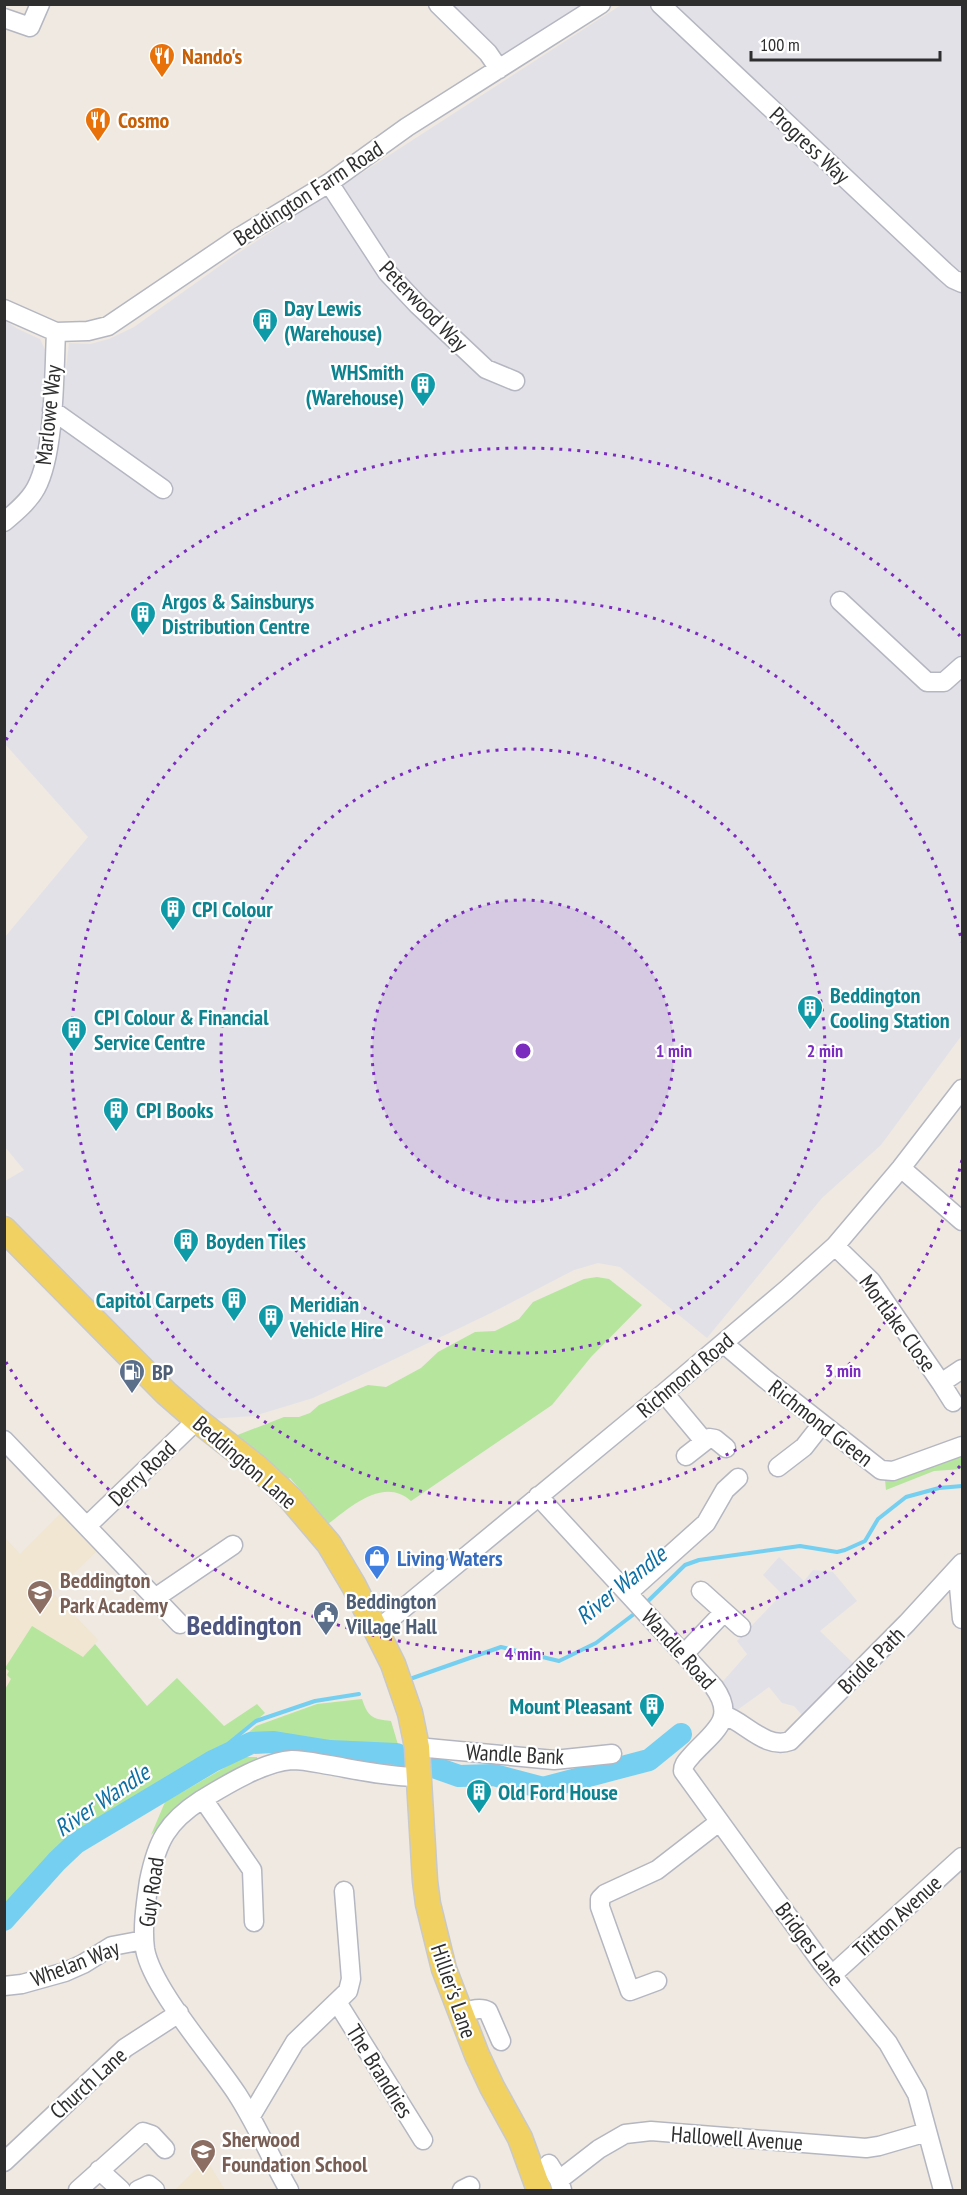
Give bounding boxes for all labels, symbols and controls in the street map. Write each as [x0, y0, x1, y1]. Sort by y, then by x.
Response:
scale bar [751, 24, 940, 62]
text: 100 m [760, 33, 800, 56]
restaurant icon: Nando's [147, 41, 177, 79]
place label: Nando's [182, 42, 242, 70]
street label: Progress Way [764, 101, 857, 190]
restaurant icon: Cosmo [83, 105, 113, 143]
place label: Cosmo [118, 106, 169, 134]
street label: Beddington Farm Road [228, 134, 388, 252]
street label: Peterwood Way [374, 255, 475, 358]
place label: Day Lewis (Warehouse) [284, 294, 382, 347]
building icon: Day Lewis (Warehouse) [250, 306, 280, 344]
place label: WHSmith (Warehouse) [306, 358, 404, 411]
street label: Marlowe Way [29, 363, 67, 466]
building icon: WHSmith (Warehouse) [408, 370, 438, 408]
place label: Argos & Sainsburys Distribution Centre [161, 587, 315, 640]
building icon: Argos & Sainsburys Distribution Centre [128, 599, 158, 637]
building icon: CPI Colour [158, 894, 188, 932]
place label: CPI Colour [192, 895, 273, 923]
place label: Beddington Cooling Station [830, 981, 950, 1034]
building icon: Beddington Cooling Station [795, 993, 825, 1031]
place label: CPI Colour & Financial Service Centre [94, 1003, 269, 1056]
building icon: CPI Colour & Financial Service Centre [59, 1015, 89, 1053]
text: 1 min [656, 1039, 692, 1062]
text: 2 min [807, 1039, 843, 1062]
centre of rings [513, 1041, 533, 1061]
building icon: CPI Books [101, 1095, 131, 1133]
place label: CPI Books [136, 1096, 214, 1124]
building icon: Boyden Tiles [171, 1226, 201, 1264]
place label: Boyden Tiles [206, 1227, 306, 1255]
street label: Mortlake Close [853, 1269, 943, 1377]
building icon: Capitol Carpets [219, 1285, 249, 1323]
place label: Capitol Carpets [96, 1286, 214, 1314]
place label: Meridian Vehicle Hire [289, 1290, 383, 1343]
building icon: Meridian Vehicle Hire [256, 1302, 286, 1340]
street label: Richmond Road [631, 1326, 739, 1424]
fuel station icon: BP [117, 1357, 147, 1395]
place label: BP [152, 1358, 174, 1386]
text: 3 min [825, 1359, 861, 1382]
street label: Richmond Green [763, 1373, 879, 1473]
street label: Beddington Lane [187, 1409, 303, 1515]
street label: Derry Road [103, 1434, 181, 1512]
water label: River Wandle [569, 1537, 675, 1631]
shop icon: Living Waters [362, 1543, 392, 1581]
place label: Living Waters [397, 1544, 503, 1572]
place label: Beddington Park Academy [60, 1566, 169, 1619]
school or university icon: Beddington Park Academy [25, 1578, 55, 1616]
place label: Beddington Village Hall [345, 1587, 438, 1640]
public building icon: Beddington Village Hall [311, 1599, 341, 1637]
street label: Wandle Road [636, 1603, 722, 1695]
district label: Beddington [186, 1606, 302, 1643]
street label: Bridle Path [832, 1621, 910, 1699]
text: 4 min [505, 1642, 541, 1665]
building icon: Mount Pleasant [637, 1691, 667, 1729]
place label: Mount Pleasant [510, 1692, 633, 1720]
street label: Wandle Bank [465, 1737, 565, 1771]
water label: River Wandle [48, 1756, 157, 1843]
building icon: Old Ford House [464, 1777, 494, 1815]
place label: Old Ford House [498, 1778, 618, 1806]
street label: Guy Road [132, 1855, 170, 1929]
street label: Tritton Avenue [847, 1869, 947, 1963]
street label: Bridges Lane [769, 1897, 851, 1991]
street label: Whelan Way [27, 1933, 124, 1993]
street label: Hillier's Lane [425, 1940, 483, 2042]
street label: The Brandries [340, 2019, 420, 2123]
street label: Church Lane [44, 2041, 132, 2125]
street label: Hallowell Avenue [670, 2119, 804, 2157]
place label: Sherwood Foundation School [222, 2125, 368, 2178]
school or university icon: Sherwood Foundation School [188, 2137, 218, 2175]

